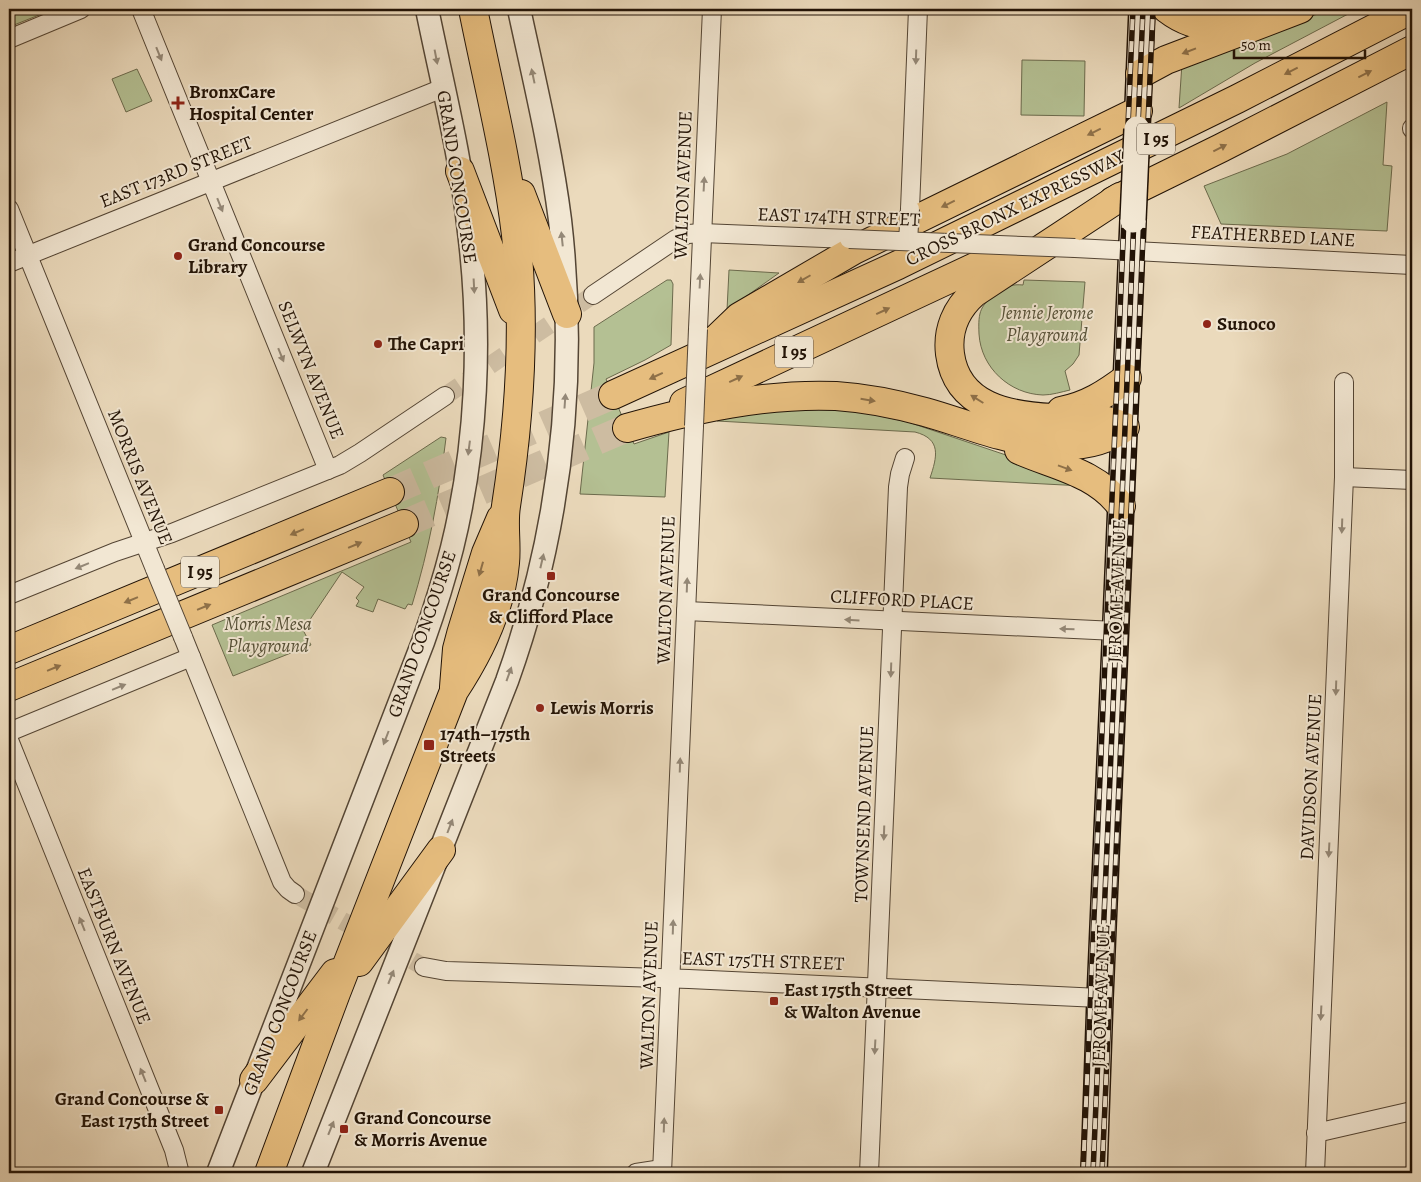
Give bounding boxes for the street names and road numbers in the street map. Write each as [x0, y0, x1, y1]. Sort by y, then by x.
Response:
street label: GRAND CONCOURSE [430, 88, 484, 266]
street label: WALTON AVENUE [667, 110, 699, 261]
road number: I 95 [1137, 124, 1175, 154]
street label: EAST 173RD STREET [96, 129, 257, 214]
street label: CROSS BRONX EXPRESSWAY [901, 143, 1130, 272]
street label: EAST 174TH STREET [757, 201, 922, 233]
street label: FEATHERBED LANE [1190, 219, 1356, 253]
street label: SELWYN AVENUE [271, 297, 351, 443]
road number: I 95 [775, 337, 813, 368]
street label: MORRIS AVENUE [101, 405, 179, 549]
street label: WALTON AVENUE [650, 515, 682, 666]
street label: JEROME AVENUE [1101, 519, 1133, 663]
street label: GRAND CONCOURSE [381, 547, 463, 721]
road number: I 95 [181, 556, 219, 588]
street label: CLIFFORD PLACE [830, 583, 974, 617]
street label: DAVIDSON AVENUE [1294, 693, 1328, 861]
street label: TOWNSEND AVENUE [848, 725, 880, 903]
street label: EASTBURN AVENUE [71, 864, 157, 1028]
street label: WALTON AVENUE [633, 920, 665, 1071]
street label: JEROME AVENUE [1085, 924, 1117, 1068]
street label: GRAND CONCOURSE [236, 927, 324, 1099]
street label: EAST 175TH STREET [681, 945, 845, 977]

